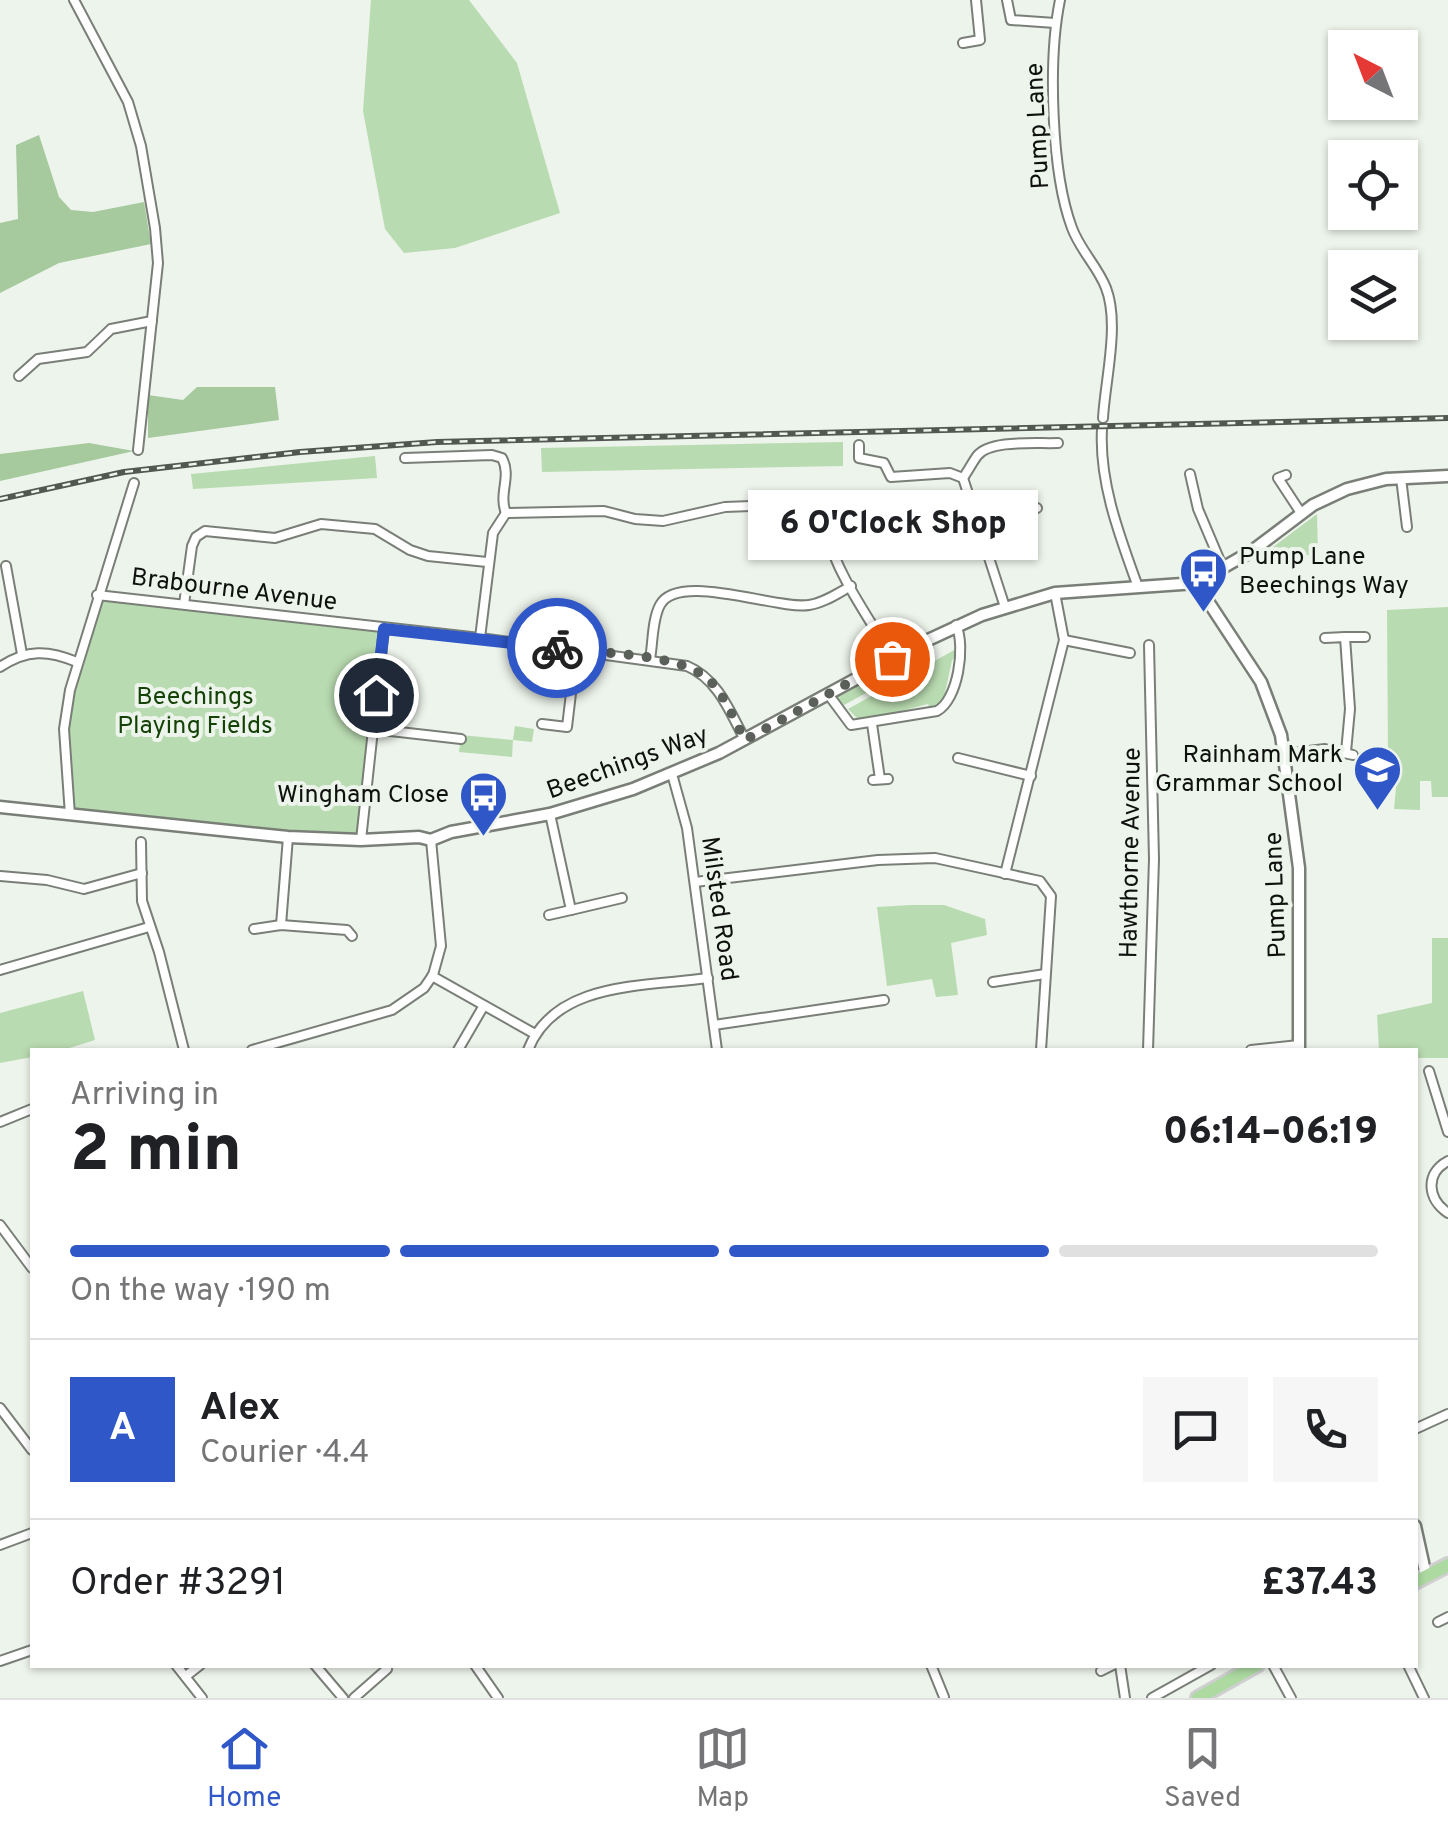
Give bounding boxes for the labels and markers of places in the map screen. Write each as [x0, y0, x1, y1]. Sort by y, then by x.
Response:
callout: 6 O'Clock Shop [747, 489, 1037, 559]
place label: Pump Lane Beechings Way [1239, 542, 1409, 603]
bus stop icon: Pump Lane Beechings Way [1178, 546, 1230, 614]
pin [850, 617, 935, 702]
pin [334, 653, 419, 738]
place label: Rainham Mark Grammar School [1155, 740, 1343, 801]
school or university icon: Rainham Mark Grammar School [1352, 744, 1404, 812]
bus stop icon: Wingham Close [458, 770, 510, 838]
place label: Wingham Close [277, 780, 449, 812]

